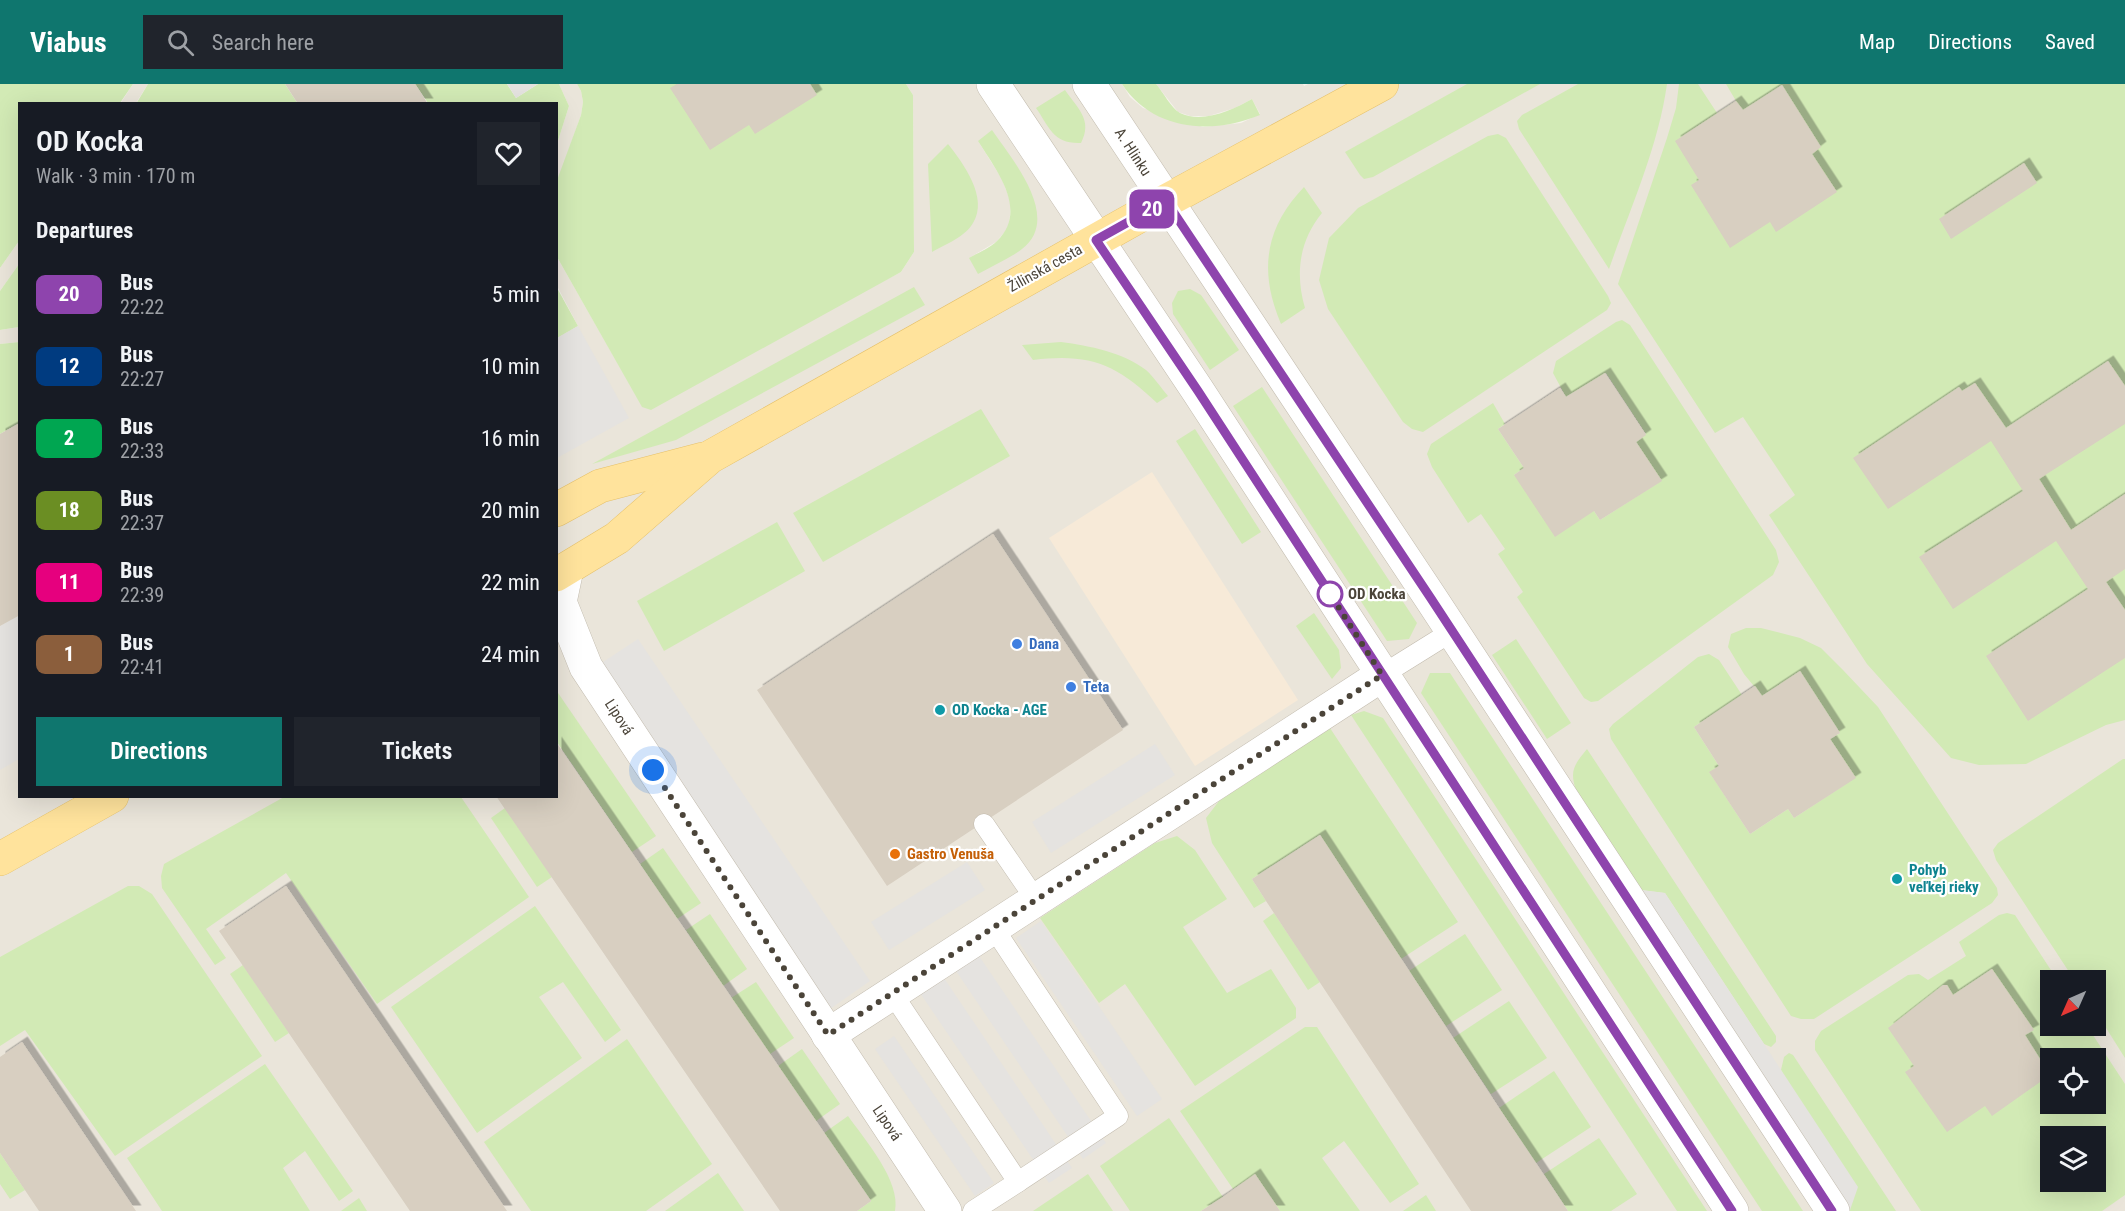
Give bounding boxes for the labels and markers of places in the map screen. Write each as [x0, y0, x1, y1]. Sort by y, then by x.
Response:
marker: OD Kocka [1317, 581, 1343, 607]
place label: OD Kocka [1348, 585, 1406, 603]
place label: Dana [1029, 635, 1059, 653]
marker: Dana [1010, 637, 1024, 651]
place label: Teta [1083, 678, 1109, 696]
marker: Teta [1064, 680, 1078, 694]
place label: OD Kocka - AGE [952, 701, 1047, 719]
marker: OD Kocka - AGE [933, 703, 947, 717]
place label: Gastro Venuša [907, 845, 994, 863]
marker: Gastro Venuša [888, 847, 902, 861]
place label: Pohyb veľkej rieky [1909, 861, 1979, 896]
marker: Pohyb veľkej rieky [1890, 872, 1904, 886]

